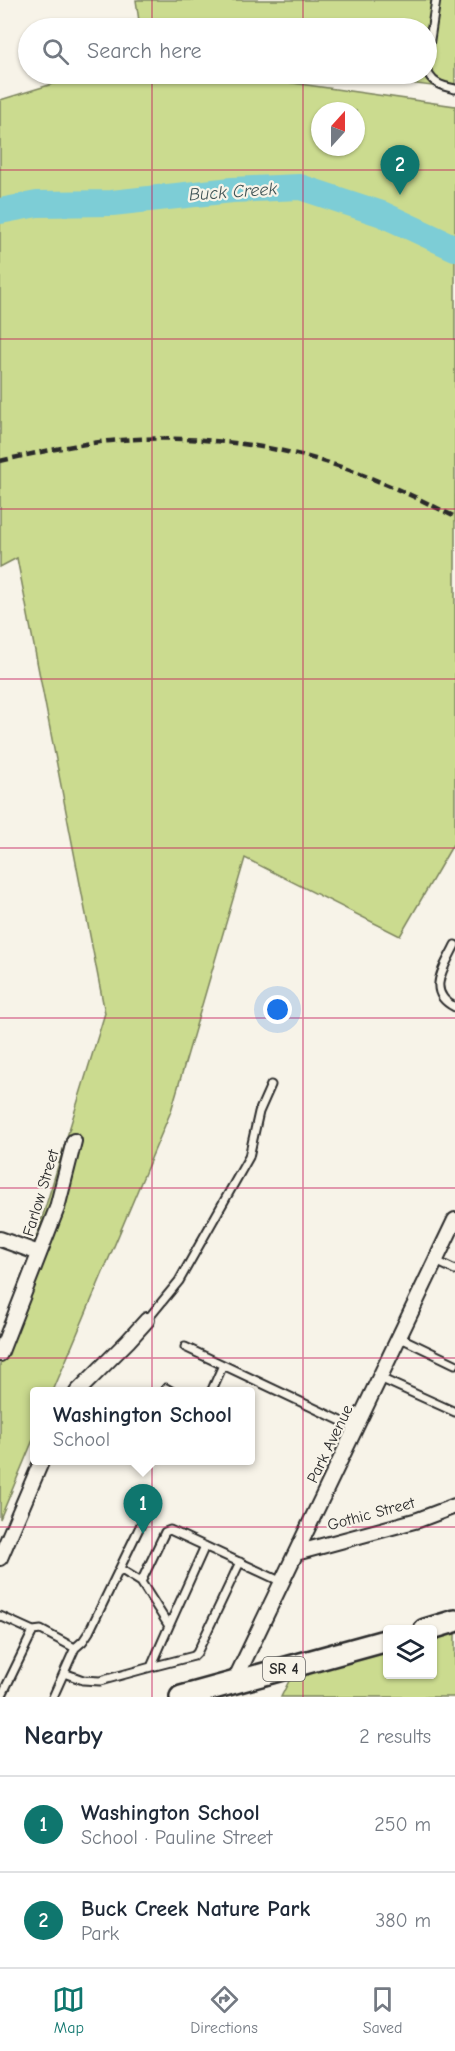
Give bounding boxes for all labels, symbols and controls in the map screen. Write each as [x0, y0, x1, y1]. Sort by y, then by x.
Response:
search box [18, 18, 437, 84]
icon: search [39, 35, 72, 68]
text: Search here [87, 38, 202, 64]
north arrow [311, 102, 365, 156]
pin: 2 [380, 146, 420, 195]
water label: Buck Creek [188, 178, 278, 206]
your location [263, 995, 292, 1024]
street label: Farlow Street [19, 1147, 63, 1239]
popup [30, 1387, 255, 1465]
text: Washington School [53, 1402, 232, 1428]
street label: Park Avenue [303, 1402, 357, 1486]
text: School [53, 1428, 110, 1451]
pin: 1 [124, 1484, 162, 1534]
street label: Gothic Street [325, 1494, 417, 1534]
map controls [383, 1625, 437, 1679]
button: layers [383, 1625, 437, 1679]
road number: SR 4 [263, 1657, 305, 1681]
text: Nearby [24, 1721, 103, 1751]
text: 2 results [359, 1725, 431, 1748]
text: Washington School [81, 1800, 260, 1826]
text: 1 [40, 1813, 47, 1836]
text: 250 m [374, 1813, 431, 1836]
text: School · Pauline Street [81, 1826, 272, 1849]
text: Buck Creek Nature Park [81, 1896, 310, 1922]
text: 2 [39, 1909, 48, 1932]
text: 380 m [375, 1909, 431, 1932]
text: Park [81, 1922, 119, 1945]
tab: Map [52, 1983, 85, 2037]
tab: Directions [190, 1983, 258, 2037]
tab: Saved [363, 1983, 403, 2037]

